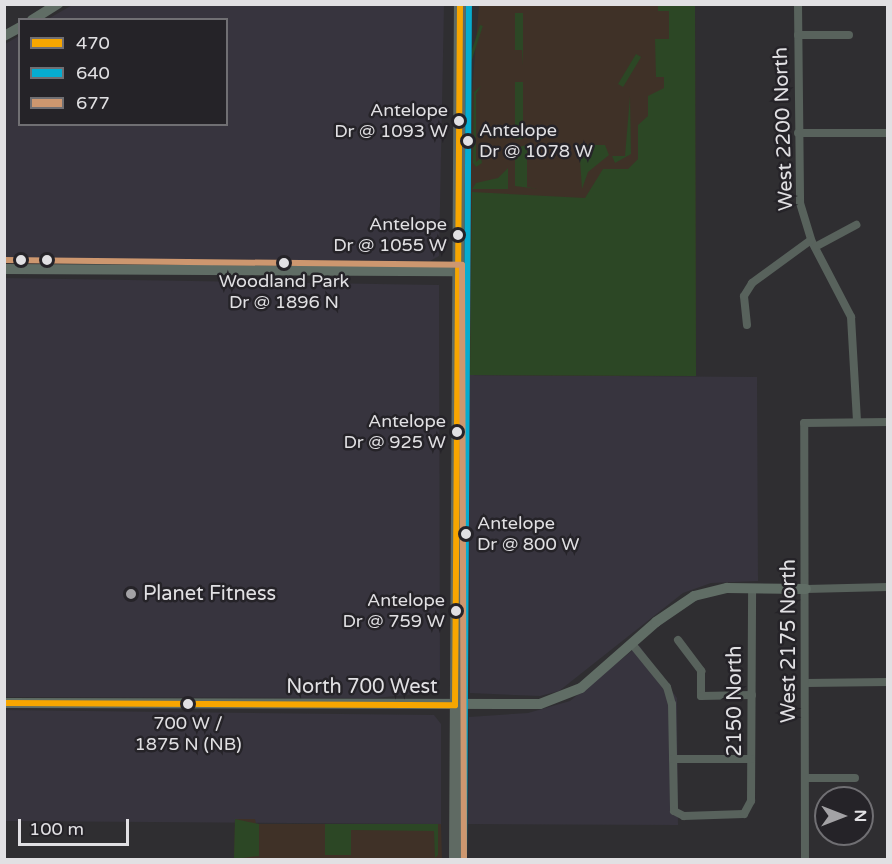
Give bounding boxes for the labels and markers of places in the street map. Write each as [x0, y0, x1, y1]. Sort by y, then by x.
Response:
place label: Antelope Dr @ 1093 W [334, 100, 448, 142]
marker: Antelope Dr @ 1093 W [453, 115, 465, 127]
place label: Antelope Dr @ 1078 W [479, 120, 593, 162]
marker: Antelope Dr @ 1078 W [462, 135, 474, 147]
place label: Antelope Dr @ 1055 W [333, 214, 447, 256]
marker: Antelope Dr @ 1055 W [452, 229, 464, 241]
unlabelled marker [15, 254, 27, 266]
unlabelled marker [41, 254, 53, 266]
marker: Woodland Park Dr @ 1896 N [278, 257, 290, 269]
place label: Woodland Park Dr @ 1896 N [219, 271, 349, 314]
place label: Antelope Dr @ 925 W [343, 411, 446, 454]
marker: Antelope Dr @ 925 W [451, 426, 463, 438]
place label: Antelope Dr @ 800 W [477, 513, 580, 556]
marker: Antelope Dr @ 800 W [460, 528, 472, 540]
place label: Planet Fitness [143, 582, 276, 606]
marker: Planet Fitness [124, 587, 138, 601]
place label: Antelope Dr @ 759 W [342, 590, 445, 632]
marker: Antelope Dr @ 759 W [450, 605, 462, 617]
marker: 700 W / 1875 N (NB) [182, 698, 194, 710]
place label: 700 W / 1875 N (NB) [134, 713, 242, 756]

